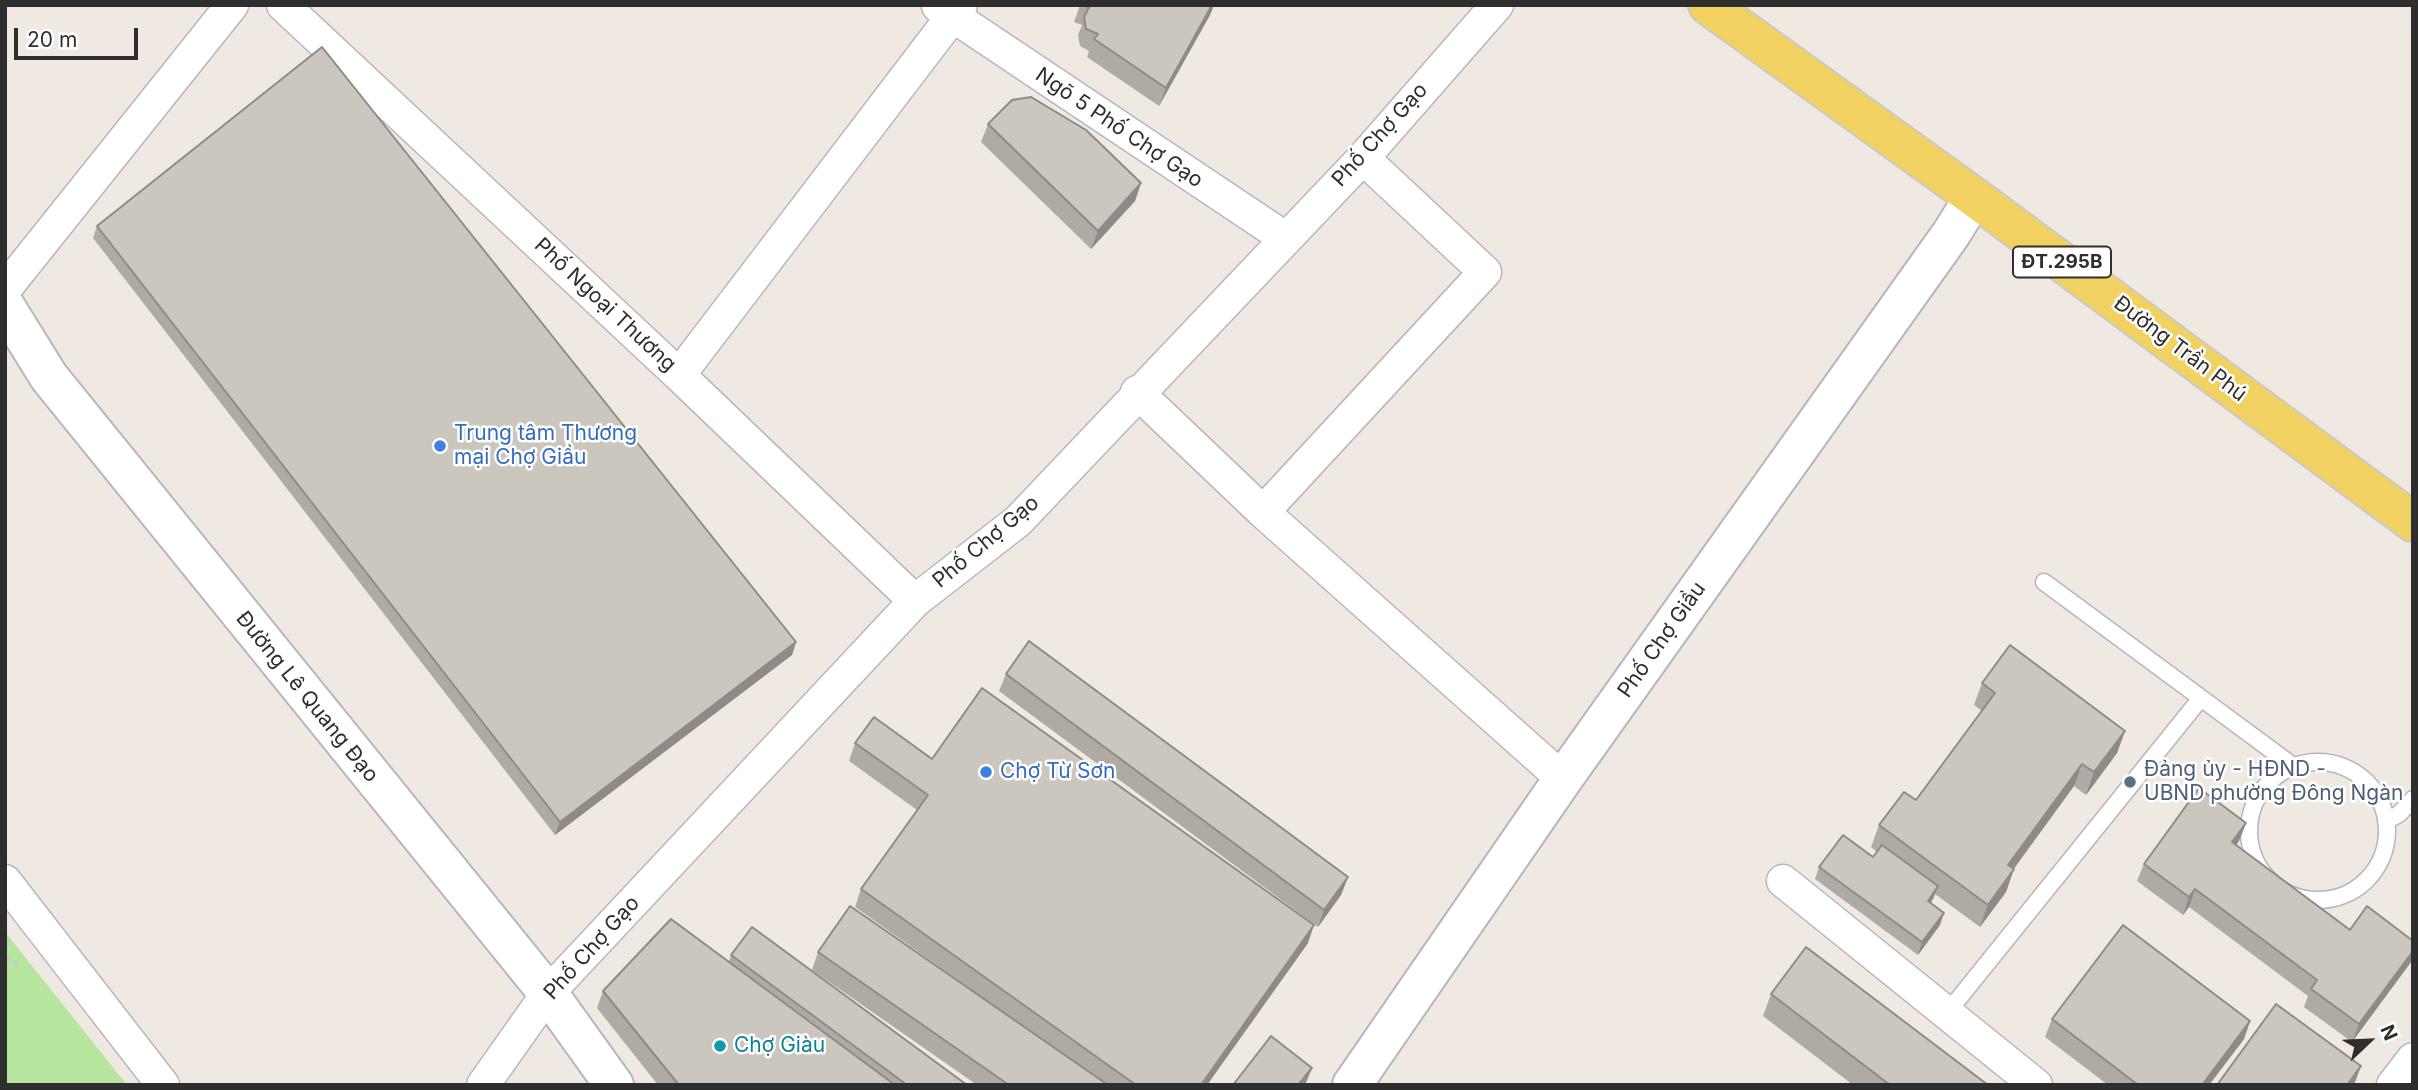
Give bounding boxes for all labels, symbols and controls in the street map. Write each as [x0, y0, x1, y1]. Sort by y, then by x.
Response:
scale bar [18, 14, 142, 58]
text: 20 m [27, 27, 77, 52]
street label: Ngõ 5 Phố Chợ Gạo [1031, 63, 1207, 193]
street label: Phố Chợ Gạo [1327, 78, 1433, 192]
street label: Phố Ngoại Thương [529, 233, 681, 377]
road number: ĐT.295B [2013, 246, 2111, 278]
street label: Đường Trần Phú [2109, 291, 2251, 407]
place label: Trung tâm Thương mại Chợ Giầu [454, 421, 637, 471]
marker: Trung tâm Thương mại Chợ Giầu [432, 438, 448, 454]
street label: Phố Chợ Gạo [928, 490, 1044, 594]
street label: Phố Chợ Giầu [1613, 577, 1711, 703]
street label: Đường Lê Quang Đạo [230, 607, 384, 787]
place label: Đảng ủy - HĐND - UBND phường Đông Ngàn [2144, 757, 2403, 807]
place label: Chợ Từ Sơn [1000, 759, 1116, 785]
marker: Chợ Từ Sơn [978, 764, 994, 780]
marker: Đảng ủy - HĐND - UBND phường Đông Ngàn [2122, 774, 2138, 790]
street label: Phố Chợ Gạo [539, 891, 645, 1005]
north arrow [2334, 1006, 2404, 1076]
text: N [2375, 1021, 2402, 1044]
place label: Chợ Giàu [734, 1033, 825, 1059]
marker: Chợ Giàu [712, 1038, 728, 1054]

